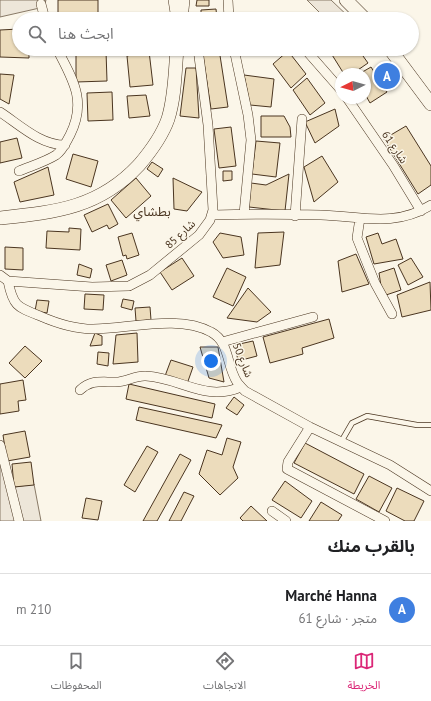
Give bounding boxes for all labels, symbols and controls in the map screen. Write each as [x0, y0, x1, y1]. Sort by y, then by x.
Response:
search box [12, 12, 419, 56]
icon: search [26, 23, 48, 45]
text: ابحث هنا [58, 24, 114, 43]
pin: A [374, 61, 400, 91]
north arrow [335, 68, 371, 104]
street label: شارع 61 [378, 128, 411, 167]
district label: بطشاي [133, 203, 171, 222]
street label: شارع 85 [162, 216, 199, 252]
street label: شارع 50 [229, 341, 256, 380]
your location [201, 351, 221, 371]
text: بالقرب منك [328, 535, 415, 557]
text: Marché Hanna [285, 586, 377, 605]
text: 210 m [16, 601, 51, 618]
text: A [398, 601, 406, 618]
text: متجر · شارع 61 [299, 610, 377, 627]
tab: المحفوظات [51, 650, 102, 697]
tab: الاتجاهات [203, 650, 246, 697]
tab: الخريطة [347, 650, 380, 697]

